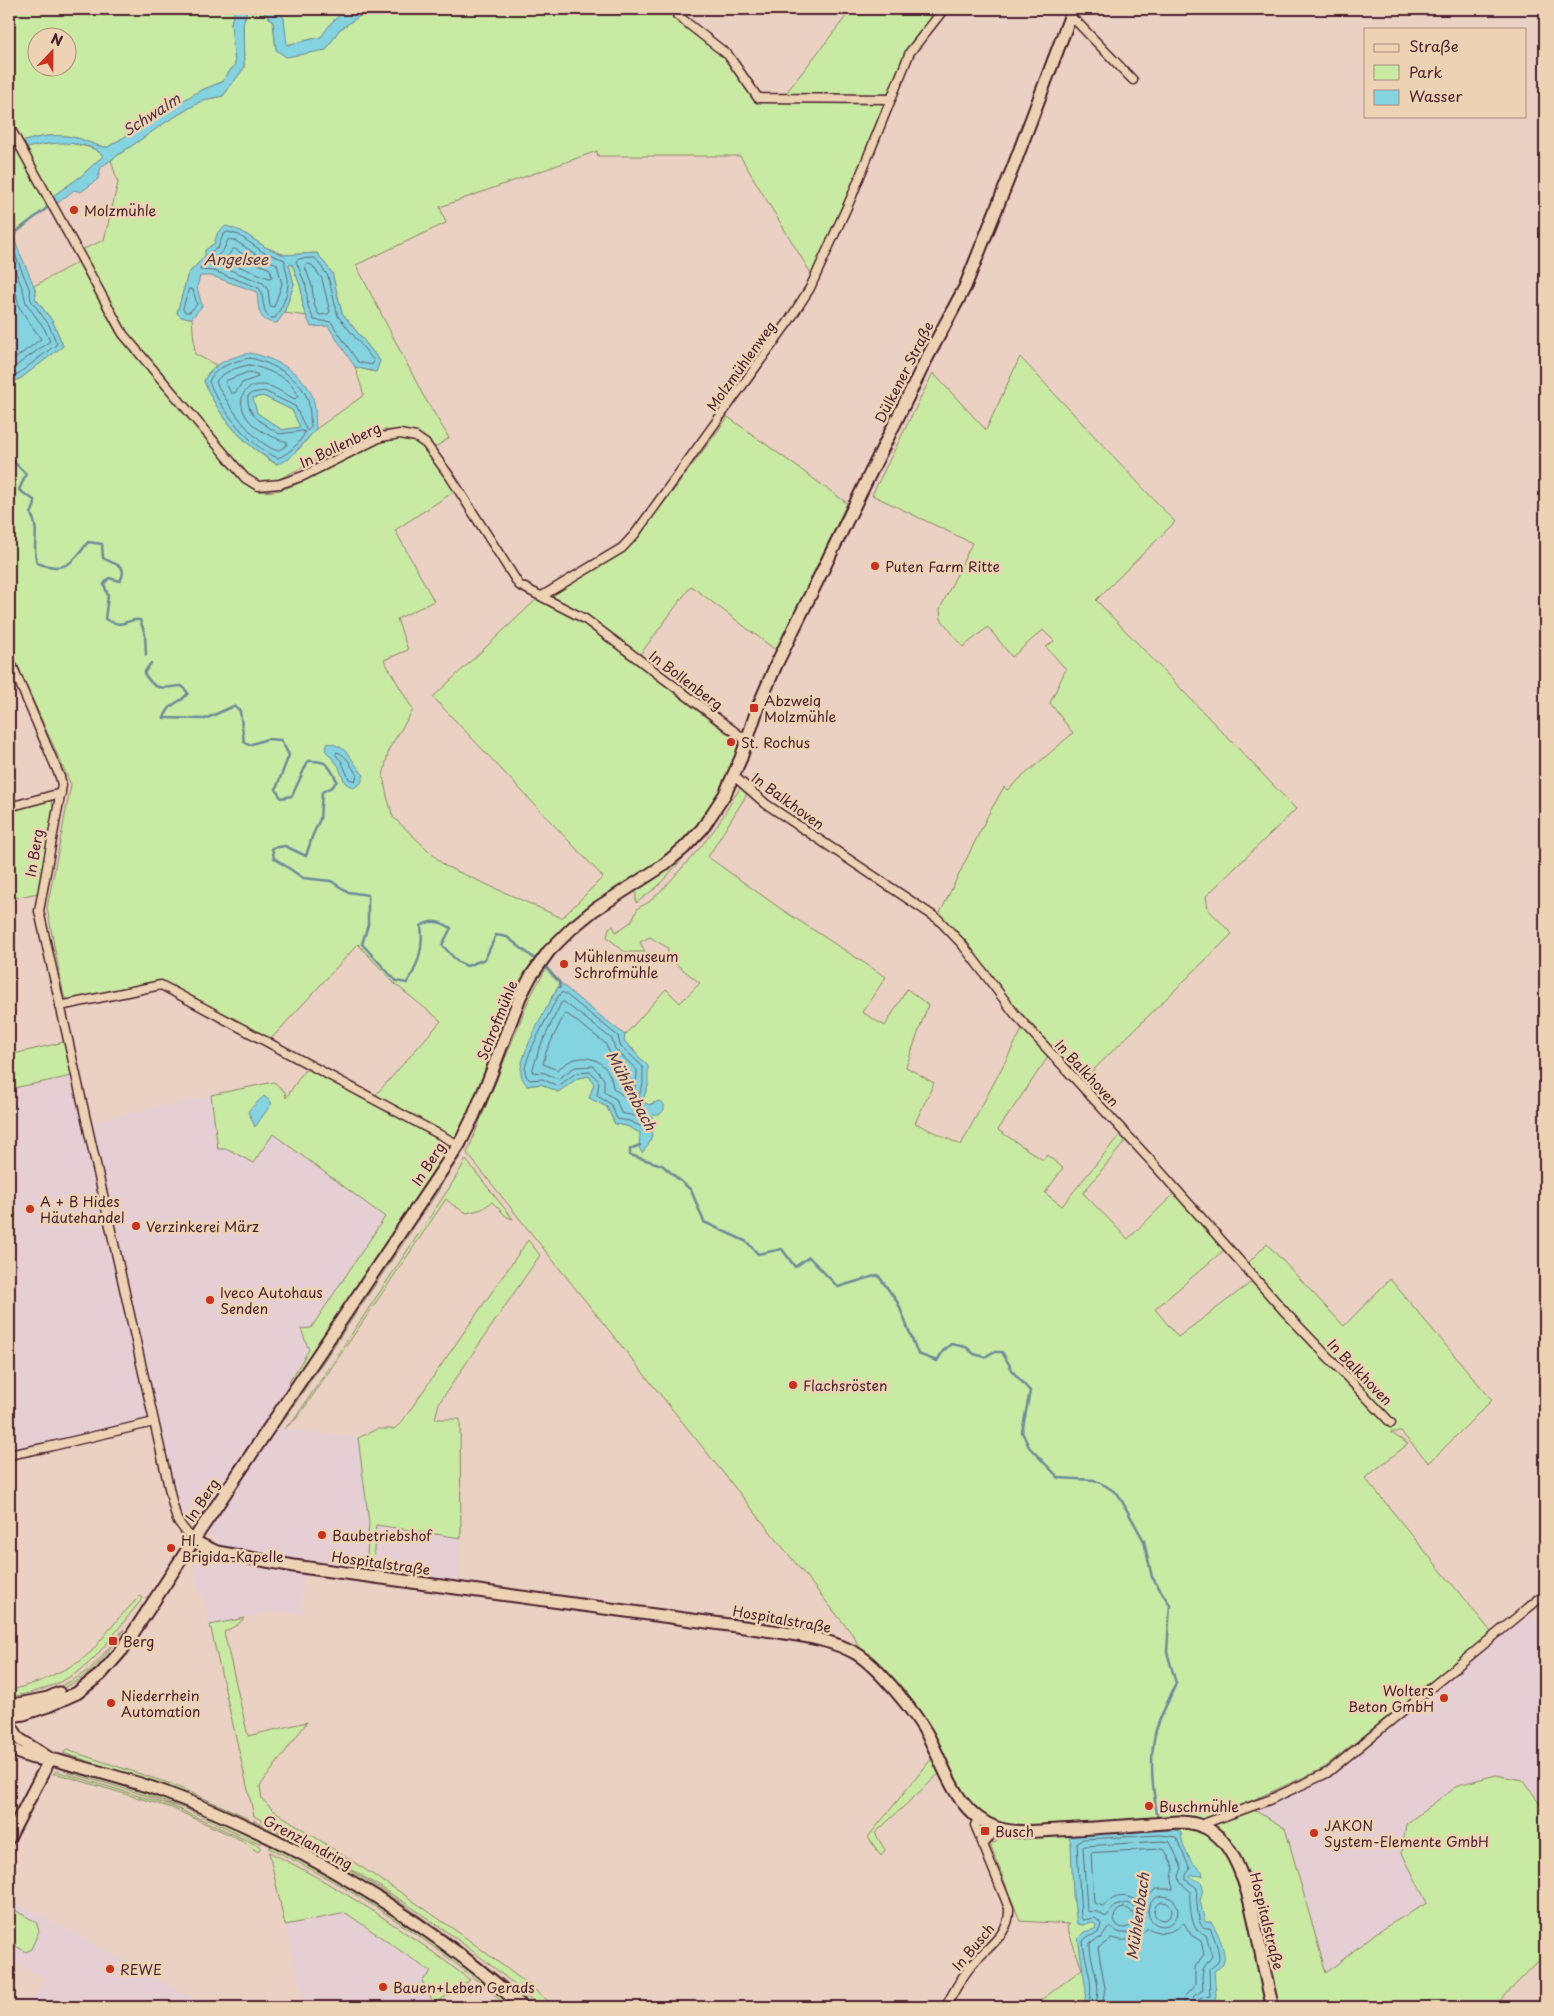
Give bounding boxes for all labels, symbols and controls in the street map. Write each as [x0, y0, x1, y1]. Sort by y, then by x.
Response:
north arrow [28, 28, 78, 78]
text: N [48, 28, 66, 51]
legend [1364, 28, 1526, 118]
text: Straße [1409, 34, 1459, 57]
text: Park [1409, 60, 1443, 83]
text: Wasser [1409, 84, 1462, 107]
water label: Schwalm [118, 87, 185, 141]
place label: Molzmühle [84, 200, 157, 221]
marker: Molzmühle [68, 204, 80, 216]
water label: Angelsee [204, 247, 269, 270]
street label: Molzmühlenweg [701, 317, 781, 415]
street label: Dülkener Straße [869, 318, 939, 426]
street label: In Bollenberg [296, 417, 384, 473]
place label: Puten Farm Ritte [885, 556, 1000, 577]
marker: Puten Farm Ritte [869, 560, 881, 572]
street label: In Bollenberg [645, 645, 727, 715]
place label: Abzweig Molzmühle [764, 690, 837, 727]
marker: Abzweig Molzmühle [748, 702, 760, 714]
place label: St. Rochus [741, 732, 810, 753]
marker: St. Rochus [725, 736, 737, 748]
street label: In Balkhoven [747, 767, 829, 835]
street label: In Berg [19, 827, 49, 879]
place label: Mühlenmuseum Schrofmühle [574, 946, 678, 983]
marker: Mühlenmuseum Schrofmühle [558, 958, 570, 970]
street label: Schrofmühle [471, 977, 523, 1063]
street label: In Balkhoven [1050, 1035, 1124, 1111]
water label: Mühlenbach [601, 1046, 663, 1134]
street label: In Berg [406, 1138, 450, 1190]
place label: A + B Hides Häutehandel [40, 1191, 125, 1228]
marker: A + B Hides Häutehandel [24, 1203, 36, 1215]
place label: Verzinkerei März [146, 1216, 259, 1237]
marker: Verzinkerei März [130, 1220, 142, 1232]
place label: Iveco Autohaus Senden [220, 1282, 323, 1319]
marker: Iveco Autohaus Senden [204, 1294, 216, 1306]
street label: In Balkhoven [1323, 1334, 1397, 1410]
place label: Flachsrösten [803, 1375, 887, 1396]
marker: Flachsrösten [787, 1379, 799, 1391]
street label: In Berg [180, 1474, 224, 1526]
place label: Baubetriebshof [332, 1525, 433, 1546]
marker: Baubetriebshof [316, 1529, 328, 1541]
place label: Hl. Brigida-Kapelle [181, 1530, 284, 1567]
marker: Hl. Brigida-Kapelle [165, 1542, 177, 1554]
street label: Hospitalstraße [330, 1546, 432, 1580]
street label: Hospitalstraße [731, 1600, 833, 1638]
place label: Berg [123, 1631, 154, 1652]
marker: Berg [107, 1635, 119, 1647]
place label: Wolters Beton GmbH [1348, 1680, 1434, 1717]
place label: Niederrhein Automation [121, 1685, 200, 1722]
marker: Wolters Beton GmbH [1438, 1692, 1450, 1704]
marker: Niederrhein Automation [105, 1697, 117, 1709]
place label: Buschmühle [1159, 1796, 1239, 1817]
marker: Buschmühle [1143, 1800, 1155, 1812]
street label: Grenzlandring [260, 1810, 356, 1874]
place label: JAKON System-Elemente GmbH [1324, 1815, 1489, 1852]
place label: Busch [995, 1821, 1034, 1842]
marker: Busch [979, 1825, 991, 1837]
marker: JAKON System-Elemente GmbH [1308, 1827, 1320, 1839]
street label: Hospitalstraße [1245, 1870, 1289, 1972]
water label: Mühlenbach [1120, 1871, 1155, 1961]
street label: In Busch [947, 1919, 999, 1975]
place label: REWE [120, 1959, 162, 1980]
marker: REWE [104, 1963, 116, 1975]
place label: Bauen+Leben Gerads [393, 1977, 535, 1998]
marker: Bauen+Leben Gerads [377, 1981, 389, 1993]

